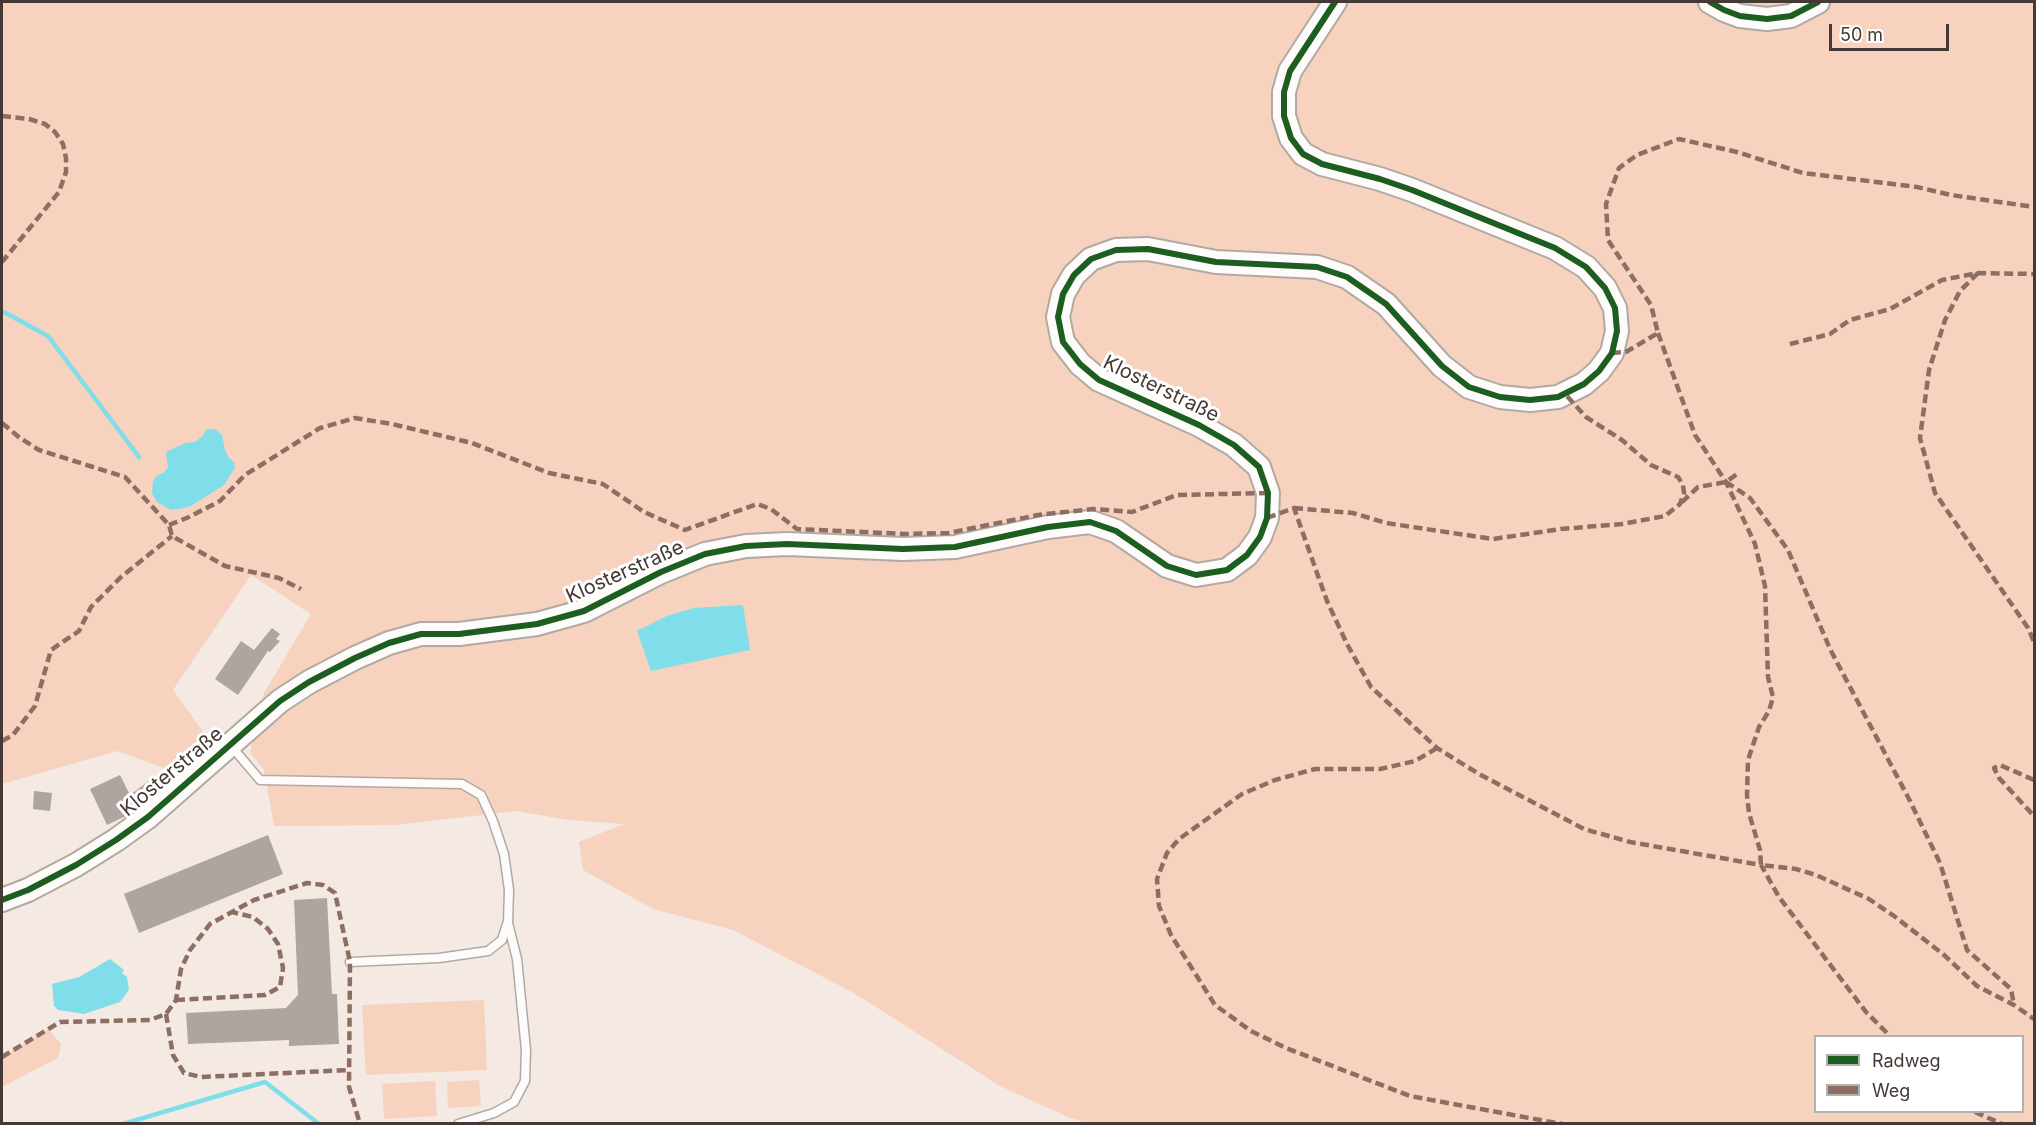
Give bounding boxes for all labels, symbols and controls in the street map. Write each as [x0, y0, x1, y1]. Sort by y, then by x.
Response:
scale bar [1832, 12, 1952, 50]
text: 50 m [1840, 24, 1883, 45]
street label: Klosterstraße [1099, 351, 1223, 427]
street label: Klosterstraße [562, 535, 688, 609]
street label: Klosterstraße [116, 722, 228, 822]
legend [1814, 1035, 2024, 1113]
text: Radweg [1872, 1050, 1941, 1071]
text: Weg [1872, 1080, 1910, 1101]

